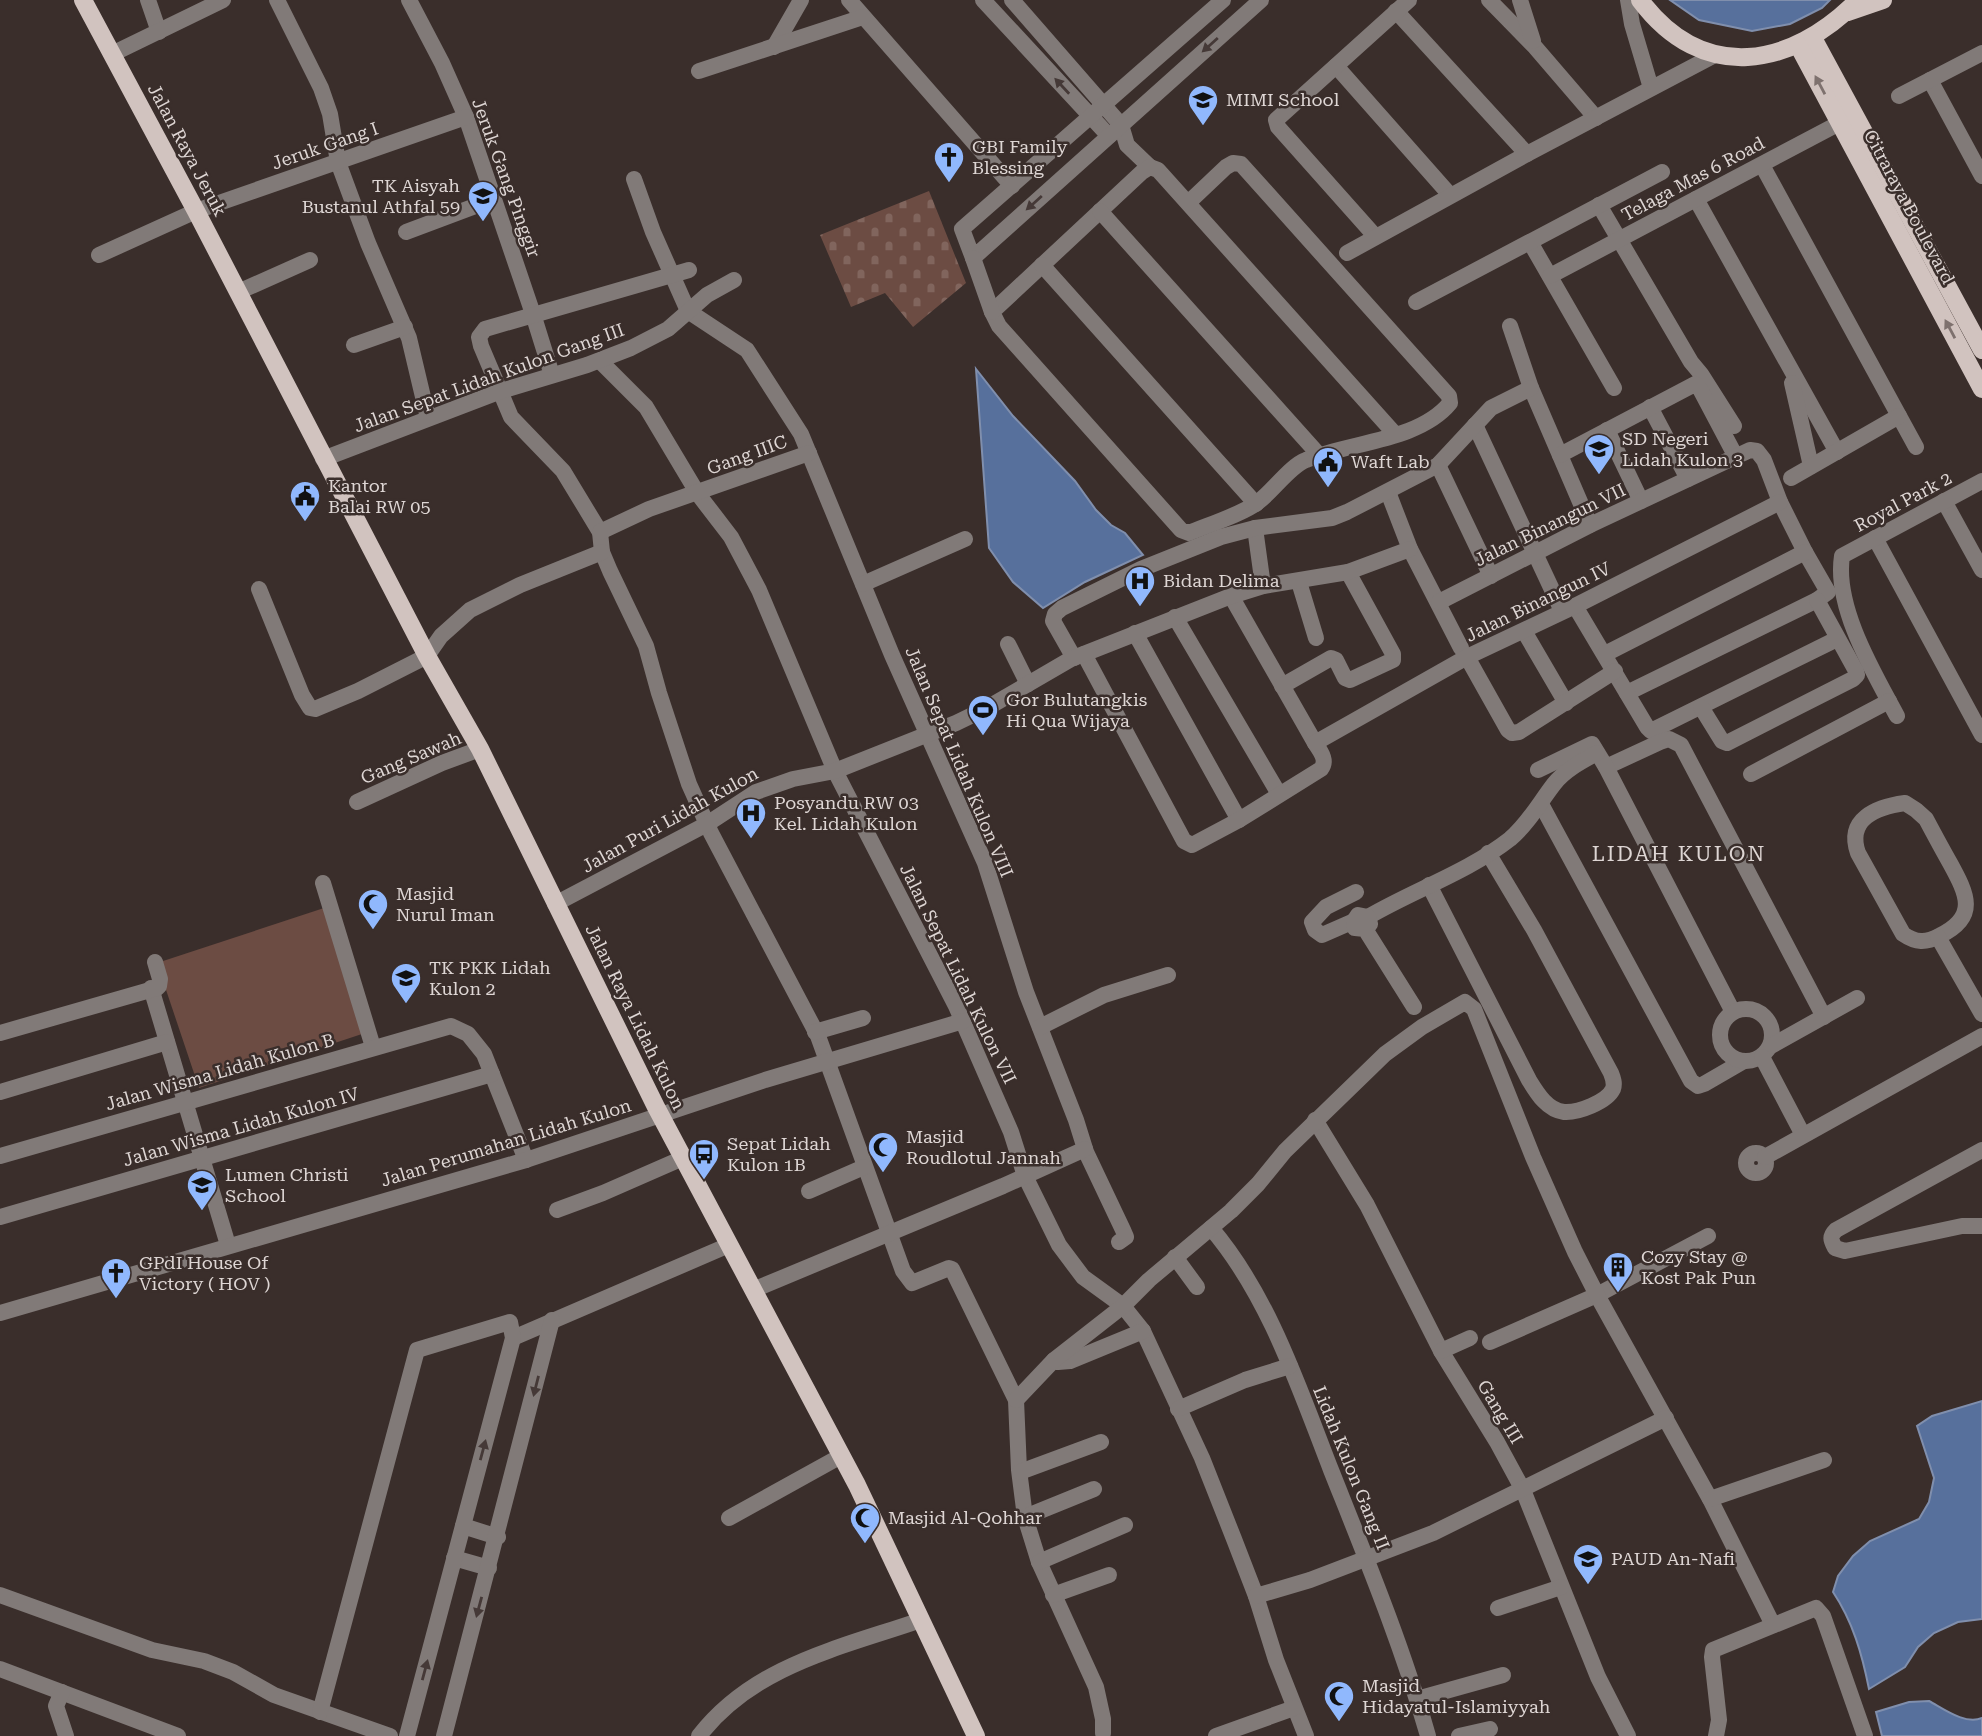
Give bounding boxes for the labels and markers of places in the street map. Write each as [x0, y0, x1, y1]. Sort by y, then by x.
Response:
school or university icon: MIMI School [1186, 83, 1220, 127]
place label: MIMI School [1226, 89, 1340, 110]
place label: GBI Family Blessing [972, 136, 1068, 178]
church icon: GBI Family Blessing [932, 140, 966, 184]
place label: TK Aisyah Bustanul Athfal 59 [302, 175, 460, 217]
school or university icon: TK Aisyah Bustanul Athfal 59 [466, 179, 500, 223]
place label: SD Negeri Lidah Kulon 3 [1622, 428, 1743, 470]
school or university icon: SD Negeri Lidah Kulon 3 [1582, 432, 1616, 476]
public building icon: Waft Lab [1311, 445, 1345, 489]
place label: Waft Lab [1351, 451, 1430, 472]
place label: Kantor Balai RW 05 [328, 475, 431, 517]
public building icon: Kantor Balai RW 05 [288, 479, 322, 523]
hospital icon: Bidan Delima [1123, 564, 1157, 608]
place label: Bidan Delima [1163, 570, 1280, 591]
place label: Gor Bulutangkis Hi Qua Wijaya [1006, 689, 1147, 731]
sports icon: Gor Bulutangkis Hi Qua Wijaya [966, 693, 1000, 737]
place label: Posyandu RW 03 Kel. Lidah Kulon [774, 792, 919, 834]
hospital icon: Posyandu RW 03 Kel. Lidah Kulon [734, 796, 768, 840]
place label: Masjid Nurul Iman [396, 883, 495, 925]
mosque icon: Masjid Nurul Iman [356, 887, 390, 931]
place label: TK PKK Lidah Kulon 2 [429, 957, 551, 999]
school or university icon: TK PKK Lidah Kulon 2 [389, 961, 423, 1005]
place label: Masjid Roudlotul Jannah [906, 1126, 1061, 1168]
mosque icon: Masjid Roudlotul Jannah [866, 1130, 900, 1174]
place label: Sepat Lidah Kulon 1B [727, 1133, 831, 1175]
bus stop icon: Sepat Lidah Kulon 1B [687, 1137, 721, 1181]
place label: Lumen Christi School [225, 1164, 349, 1206]
school or university icon: Lumen Christi School [185, 1168, 219, 1212]
place label: Cozy Stay @ Kost Pak Pun [1641, 1246, 1756, 1288]
building icon: Cozy Stay @ Kost Pak Pun [1601, 1250, 1635, 1294]
place label: GPdI House Of Victory ( HOV ) [139, 1252, 270, 1294]
church icon: GPdI House Of Victory ( HOV ) [99, 1256, 133, 1300]
mosque icon: Masjid Al-Qohhar [848, 1501, 882, 1545]
place label: Masjid Al-Qohhar [888, 1507, 1042, 1528]
school or university icon: PAUD An-Nafi [1571, 1542, 1605, 1586]
place label: PAUD An-Nafi [1611, 1548, 1735, 1569]
place label: Masjid Hidayatul-Islamiyyah [1362, 1675, 1551, 1717]
mosque icon: Masjid Hidayatul-Islamiyyah [1322, 1679, 1356, 1723]

